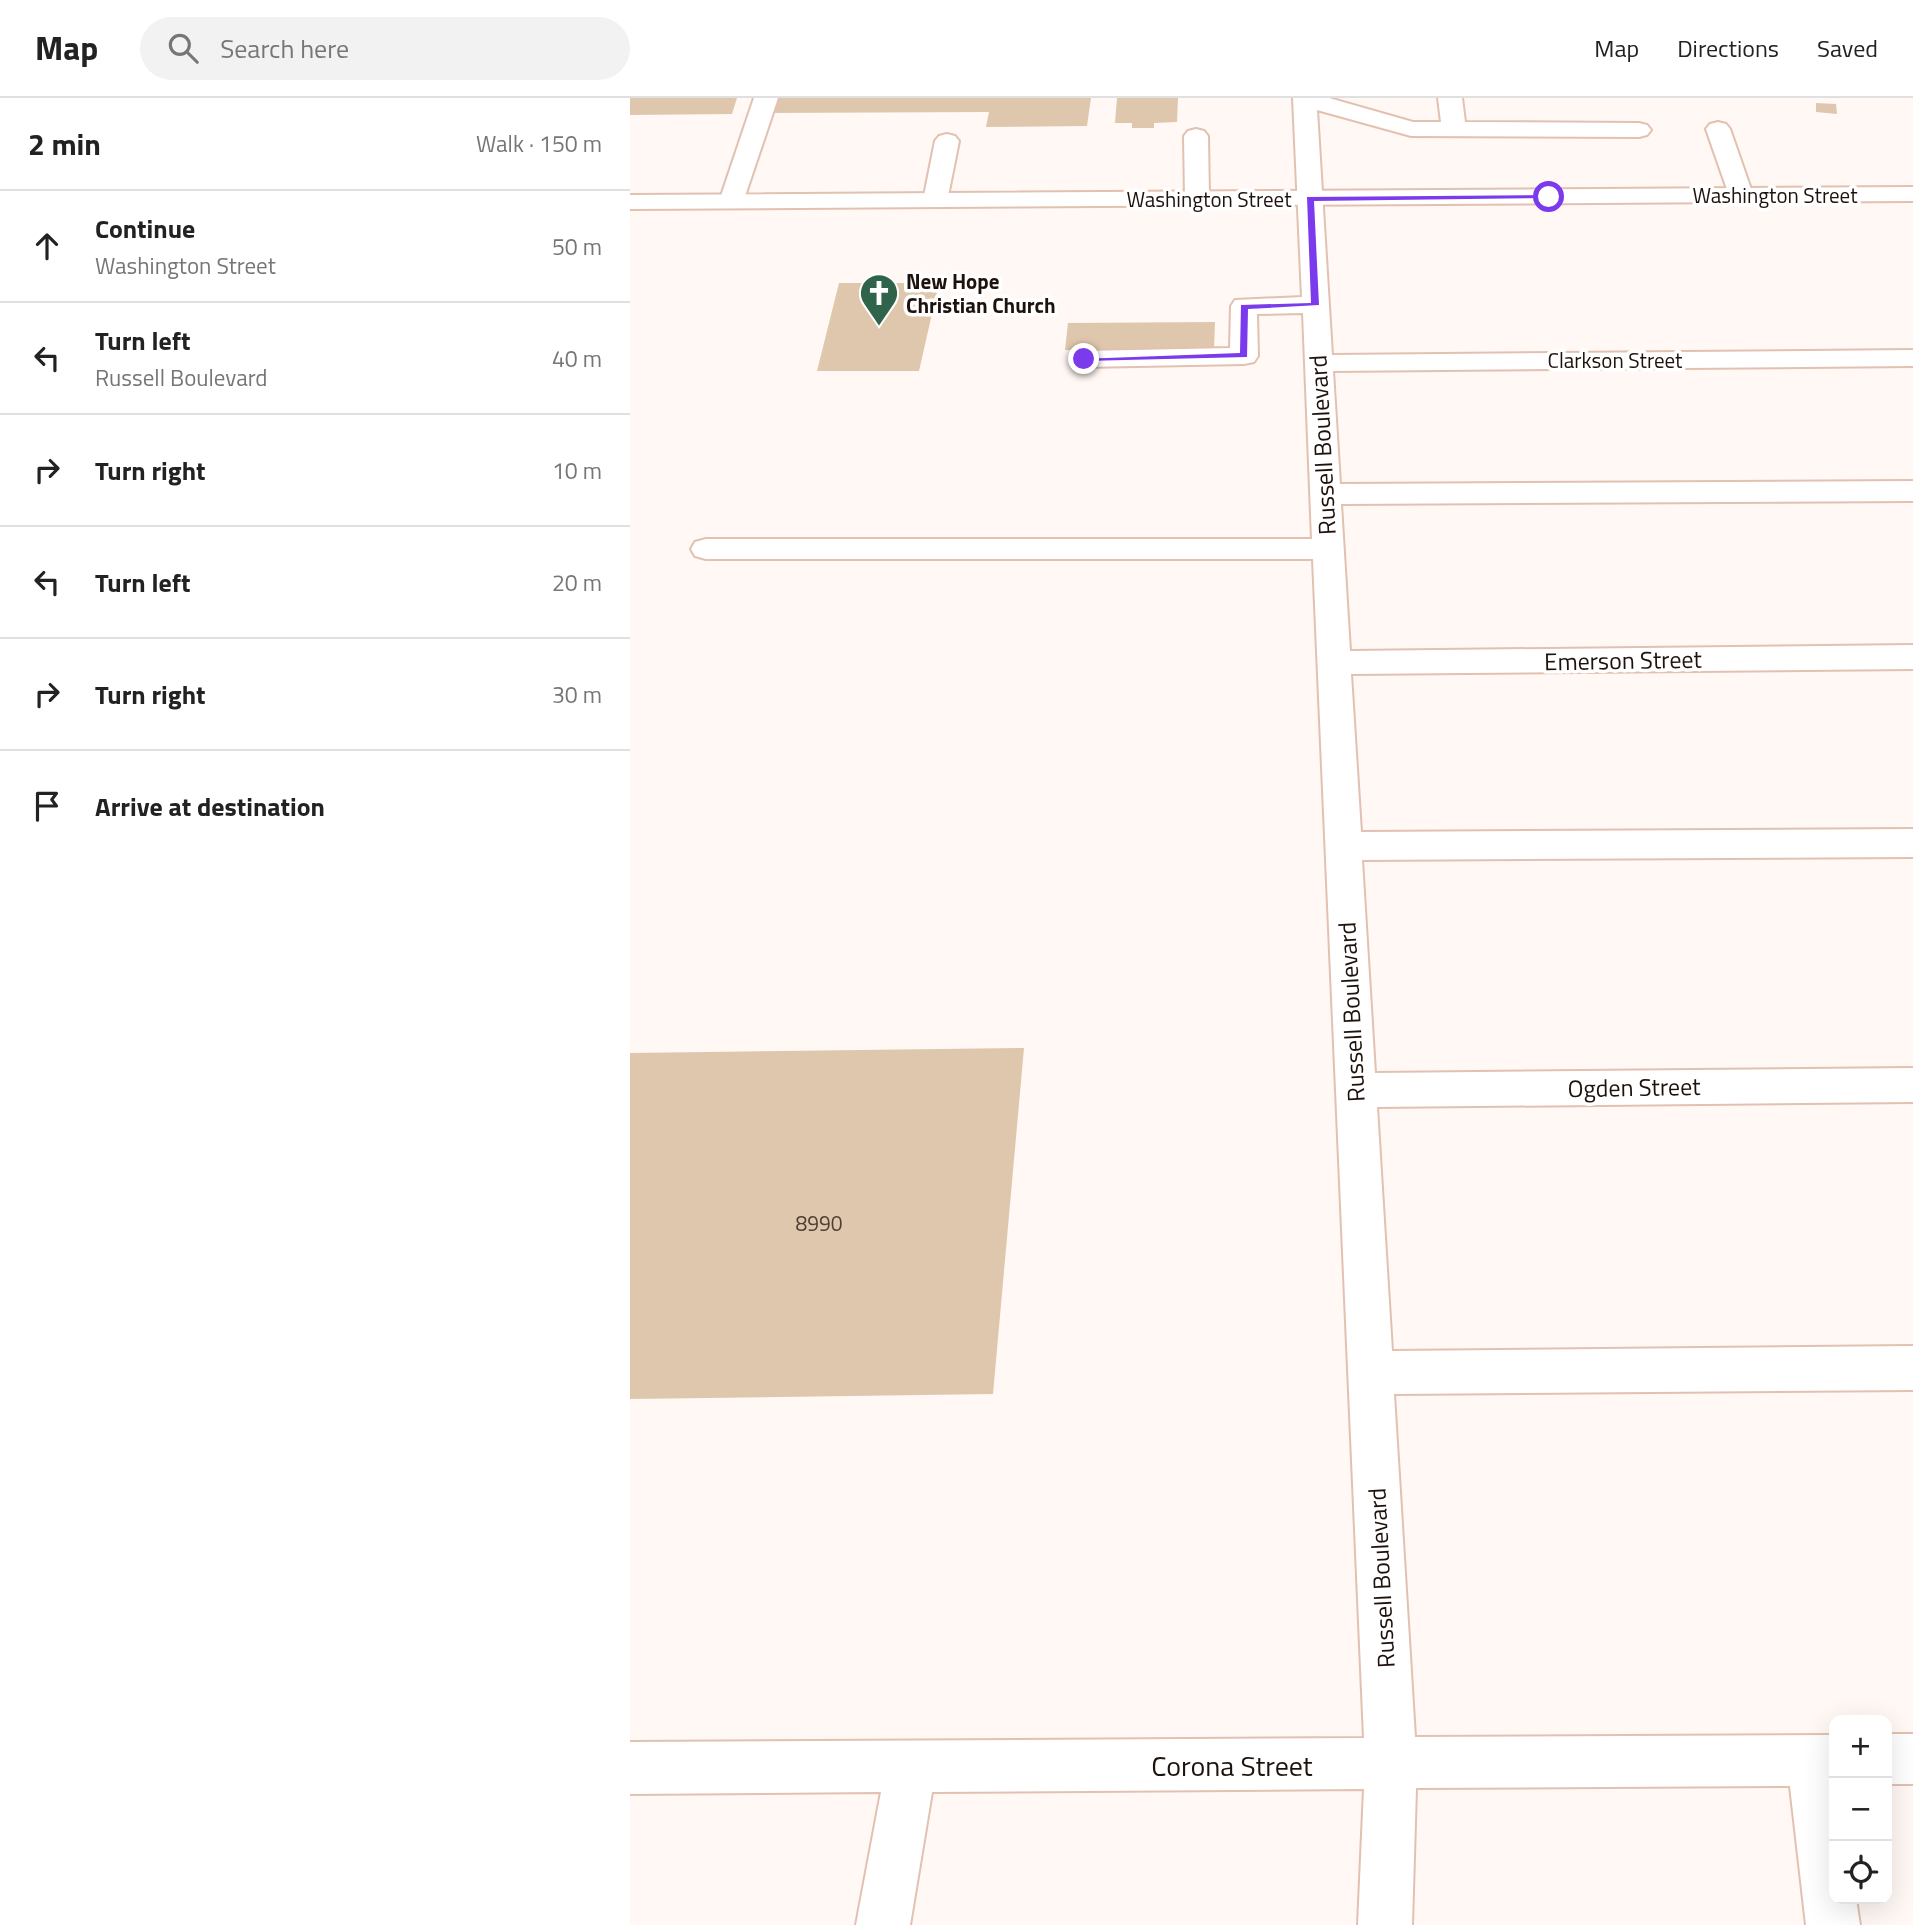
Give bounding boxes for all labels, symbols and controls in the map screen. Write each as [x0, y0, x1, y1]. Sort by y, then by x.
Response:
search box [140, 17, 630, 80]
text: Map [35, 23, 98, 73]
icon: search [164, 29, 202, 67]
text: Search here [220, 29, 349, 68]
text: Map [1594, 30, 1639, 66]
text: Directions [1677, 30, 1779, 66]
text: Saved [1817, 30, 1878, 66]
text: 2 min [28, 121, 101, 167]
text: Walk · 150 m [476, 126, 602, 161]
street label: Washington Street [1692, 179, 1858, 211]
route start [1533, 181, 1564, 212]
street label: Washington Street [1126, 183, 1292, 215]
text: Continue [95, 209, 195, 248]
icon: ahead [28, 227, 66, 265]
text: 50 m [552, 229, 602, 264]
text: Washington Street [95, 248, 276, 283]
place label: New Hope Christian Church [906, 265, 1056, 321]
church icon: New Hope Christian Church [858, 272, 900, 327]
text: Turn left [95, 321, 190, 360]
icon: left [28, 339, 66, 377]
text: 40 m [552, 341, 602, 376]
route end [1068, 343, 1099, 374]
street label: Clarkson Street [1547, 344, 1683, 376]
street label: Russell Boulevard [1299, 354, 1345, 536]
text: Russell Boulevard [95, 360, 268, 395]
icon: right [28, 451, 66, 489]
text: Turn right [95, 451, 206, 490]
text: 10 m [552, 453, 602, 488]
icon: left [28, 563, 66, 601]
text: Turn left [95, 563, 190, 602]
text: 20 m [552, 565, 602, 600]
street label: Emerson Street [1544, 641, 1703, 679]
icon: right [28, 675, 66, 713]
text: Turn right [95, 675, 206, 714]
text: 30 m [552, 677, 602, 712]
icon: arrive [28, 787, 66, 825]
text: Arrive at destination [95, 787, 325, 826]
street label: Russell Boulevard [1328, 921, 1374, 1103]
street label: Ogden Street [1567, 1068, 1701, 1106]
house number: 8990 [795, 1207, 843, 1239]
street label: Russell Boulevard [1358, 1487, 1404, 1669]
map controls [1829, 1715, 1892, 1904]
button: + [1829, 1715, 1892, 1778]
street label: Corona Street [1151, 1744, 1313, 1787]
button: − [1829, 1778, 1892, 1841]
button: locate [1829, 1841, 1892, 1904]

